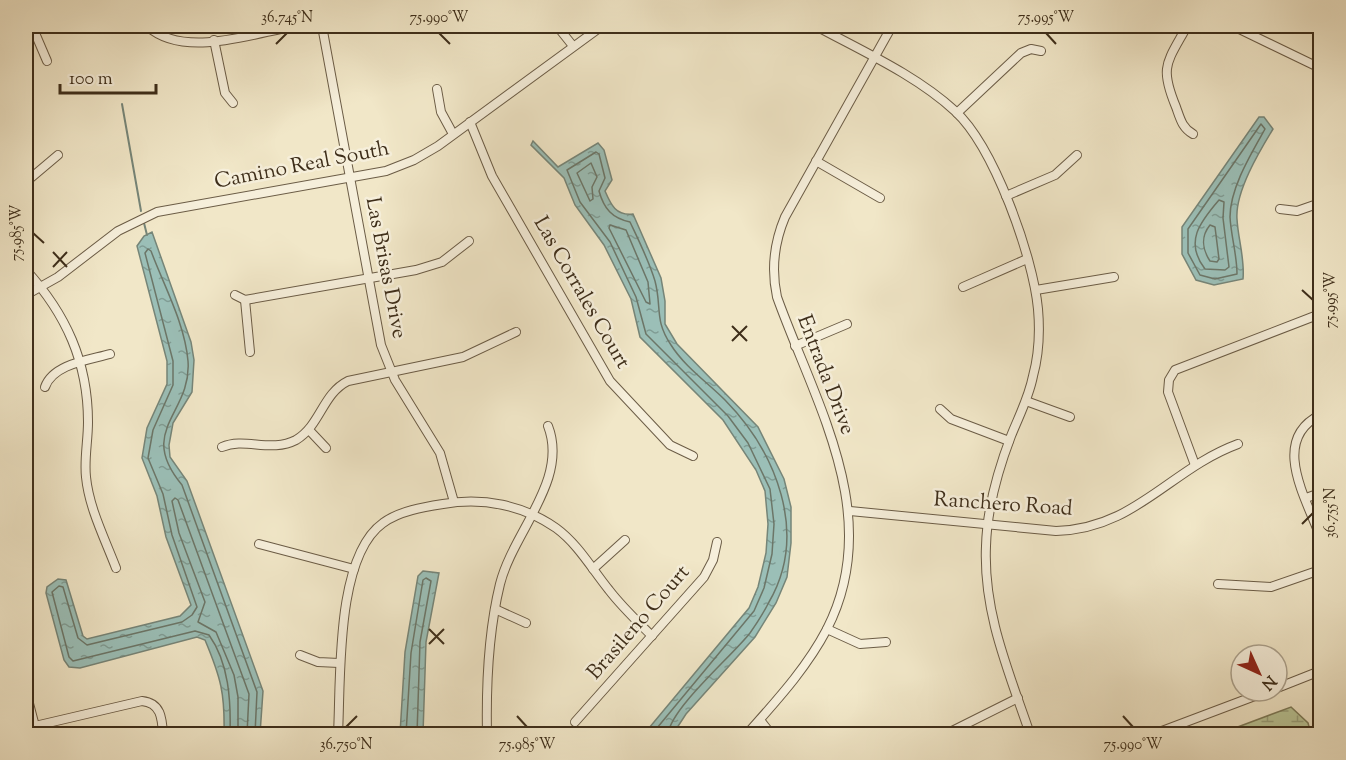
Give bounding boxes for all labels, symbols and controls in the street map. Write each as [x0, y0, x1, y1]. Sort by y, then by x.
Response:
text: 36.745°N [261, 8, 313, 29]
text: 75.990°W [410, 8, 469, 29]
text: 75.995°W [1018, 8, 1075, 29]
scale bar [60, 57, 156, 95]
text: 100 m [69, 67, 113, 93]
street label: Camino Real South [212, 134, 392, 198]
street label: Las Brisas Drive [357, 195, 413, 341]
text: 75.985°W [7, 204, 28, 261]
street label: Las Corrales Court [525, 211, 637, 375]
text: 75.995°W [1321, 271, 1342, 328]
street label: Entrada Drive [788, 311, 862, 439]
street label: Ranchero Road [932, 485, 1074, 525]
text: 36.755°N [1321, 488, 1342, 538]
street label: Brasileno Court [581, 559, 697, 687]
north arrow [1229, 643, 1289, 703]
text: N [1255, 669, 1280, 695]
text: 36.750°N [319, 735, 373, 756]
text: 75.985°W [499, 735, 556, 756]
text: 75.990°W [1104, 735, 1163, 756]

